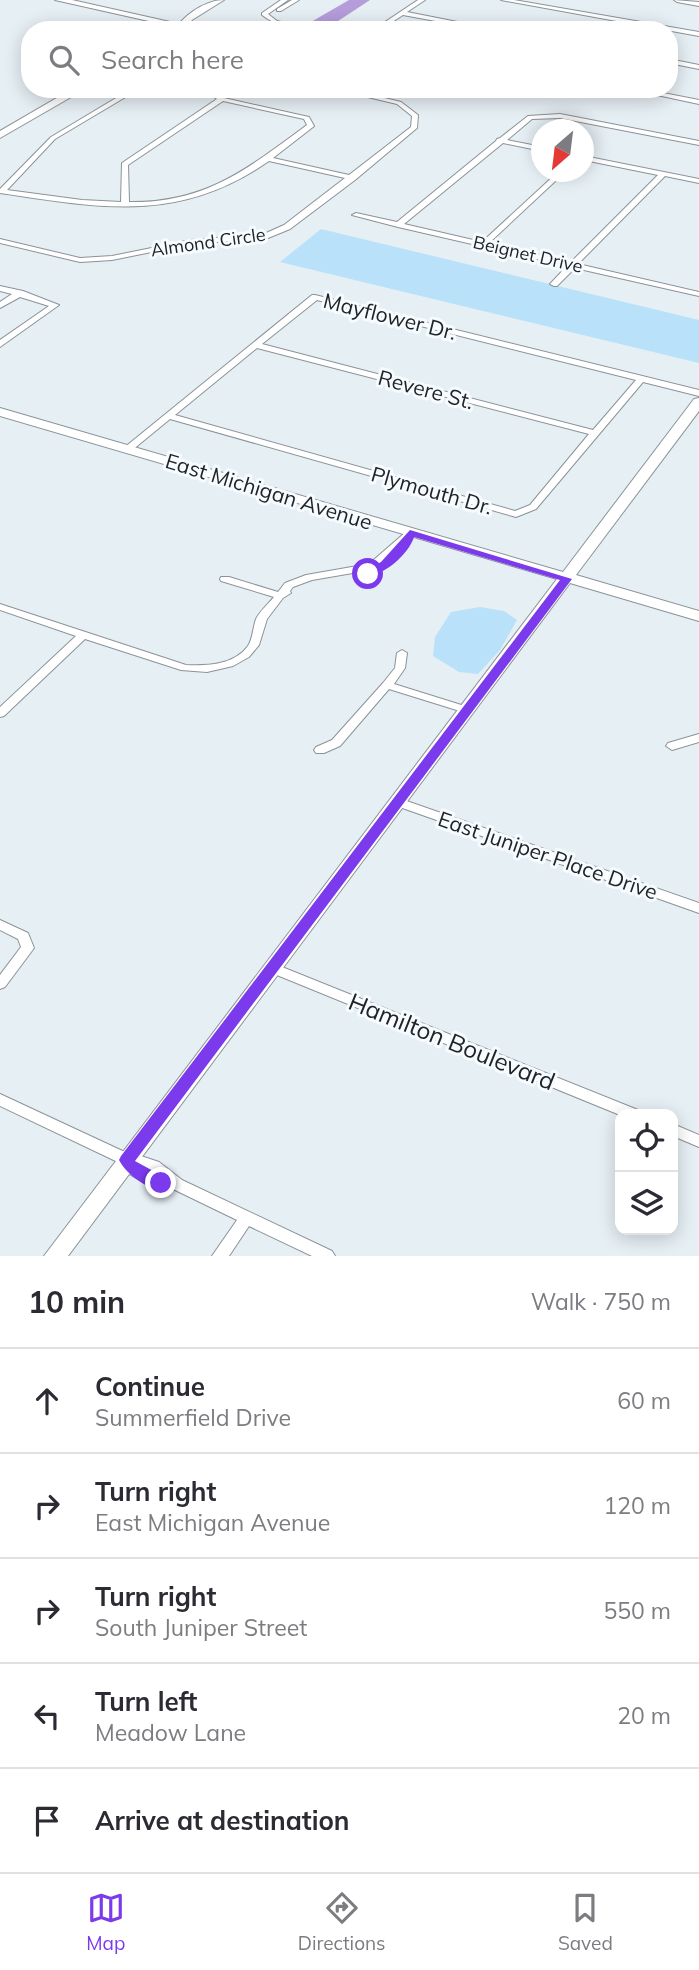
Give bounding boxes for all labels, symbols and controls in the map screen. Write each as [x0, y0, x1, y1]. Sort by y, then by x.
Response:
search box [21, 21, 678, 98]
icon: search [45, 41, 83, 79]
text: Search here [101, 43, 244, 76]
north arrow [531, 119, 594, 182]
street label: Almond Circle [149, 223, 267, 261]
street label: Beignet Drive [471, 230, 585, 278]
street label: Mayflower Dr. [321, 287, 459, 345]
street label: Revere St. [375, 364, 477, 414]
street label: East Michigan Avenue [162, 447, 376, 535]
street label: Plymouth Dr. [368, 460, 496, 520]
route start [352, 558, 383, 589]
street label: East Juniper Place Drive [435, 805, 661, 905]
street label: Hamilton Boulevard [344, 986, 560, 1096]
map controls [615, 1109, 678, 1235]
button: locate [615, 1109, 678, 1172]
route end [145, 1167, 176, 1198]
button: layers [615, 1172, 678, 1235]
text: 10 min [28, 1283, 125, 1321]
text: Walk · 750 m [531, 1287, 671, 1316]
text: Continue [95, 1370, 205, 1403]
icon: ahead [28, 1382, 66, 1420]
text: 60 m [617, 1386, 671, 1415]
text: Summerfield Drive [95, 1403, 291, 1432]
text: Turn right [95, 1475, 216, 1508]
icon: right [28, 1487, 66, 1525]
text: 120 m [603, 1491, 671, 1520]
text: East Michigan Avenue [95, 1508, 330, 1537]
text: Turn right [95, 1580, 216, 1613]
icon: right [28, 1592, 66, 1630]
text: 550 m [603, 1596, 671, 1625]
text: South Juniper Street [95, 1613, 307, 1642]
text: Turn left [95, 1685, 197, 1718]
icon: left [28, 1697, 66, 1735]
text: 20 m [617, 1701, 671, 1730]
text: Meadow Lane [95, 1718, 246, 1747]
icon: arrive [28, 1802, 66, 1840]
text: Arrive at destination [95, 1804, 350, 1837]
tab: Map [86, 1889, 125, 1955]
tab: Directions [298, 1889, 386, 1955]
tab: Saved [558, 1889, 613, 1955]

